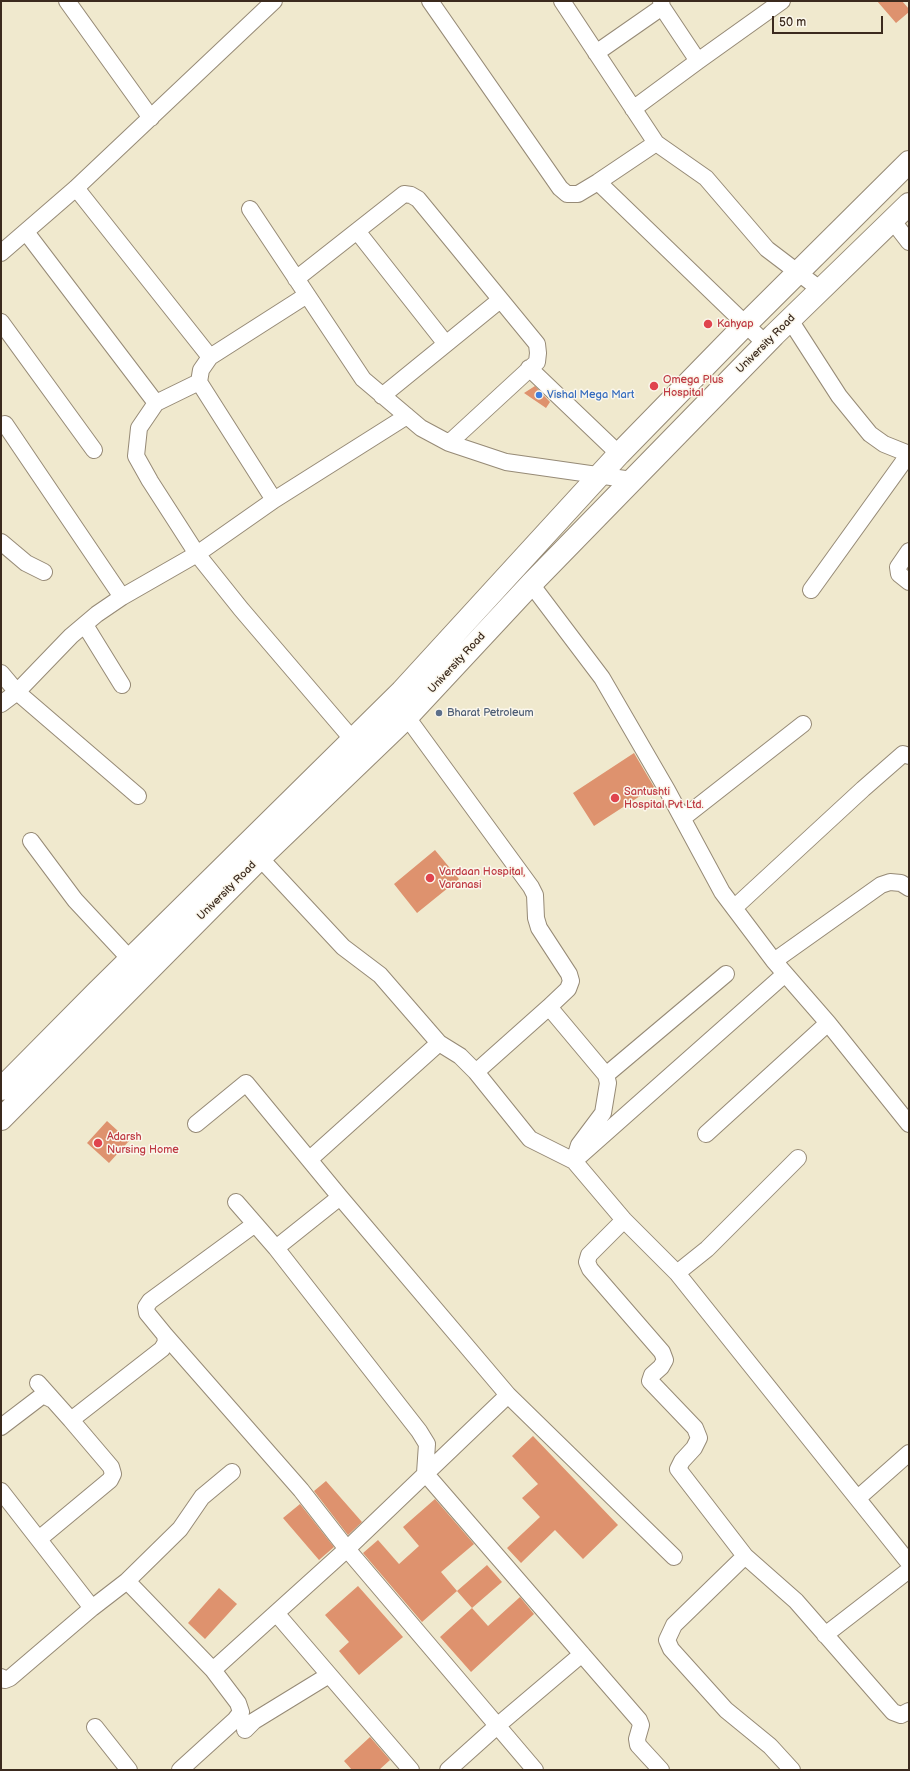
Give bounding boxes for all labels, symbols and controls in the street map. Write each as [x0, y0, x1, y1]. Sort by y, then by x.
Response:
scale bar [774, 8, 885, 34]
text: 50 m [779, 15, 806, 30]
street label: University Road [734, 312, 798, 376]
place label: Kahyap [717, 317, 754, 331]
marker: Kahyap [702, 318, 714, 330]
place label: Omega Plus Hospital [663, 373, 724, 399]
marker: Omega Plus Hospital [648, 380, 660, 392]
place label: Vishal Mega Mart [547, 388, 634, 402]
marker: Vishal Mega Mart [534, 390, 544, 400]
street label: University Road [426, 630, 488, 696]
place label: Bharat Petroleum [447, 706, 534, 720]
marker: Bharat Petroleum [434, 708, 444, 718]
place label: Santushti Hospital Pvt Ltd. [624, 785, 704, 811]
marker: Santushti Hospital Pvt Ltd. [609, 792, 621, 804]
street label: University Road [195, 859, 259, 923]
place label: Vardaan Hospital, Varanasi [439, 865, 525, 891]
marker: Vardaan Hospital, Varanasi [424, 872, 436, 884]
place label: Adarsh Nursing Home [107, 1130, 179, 1156]
marker: Adarsh Nursing Home [92, 1137, 104, 1149]

